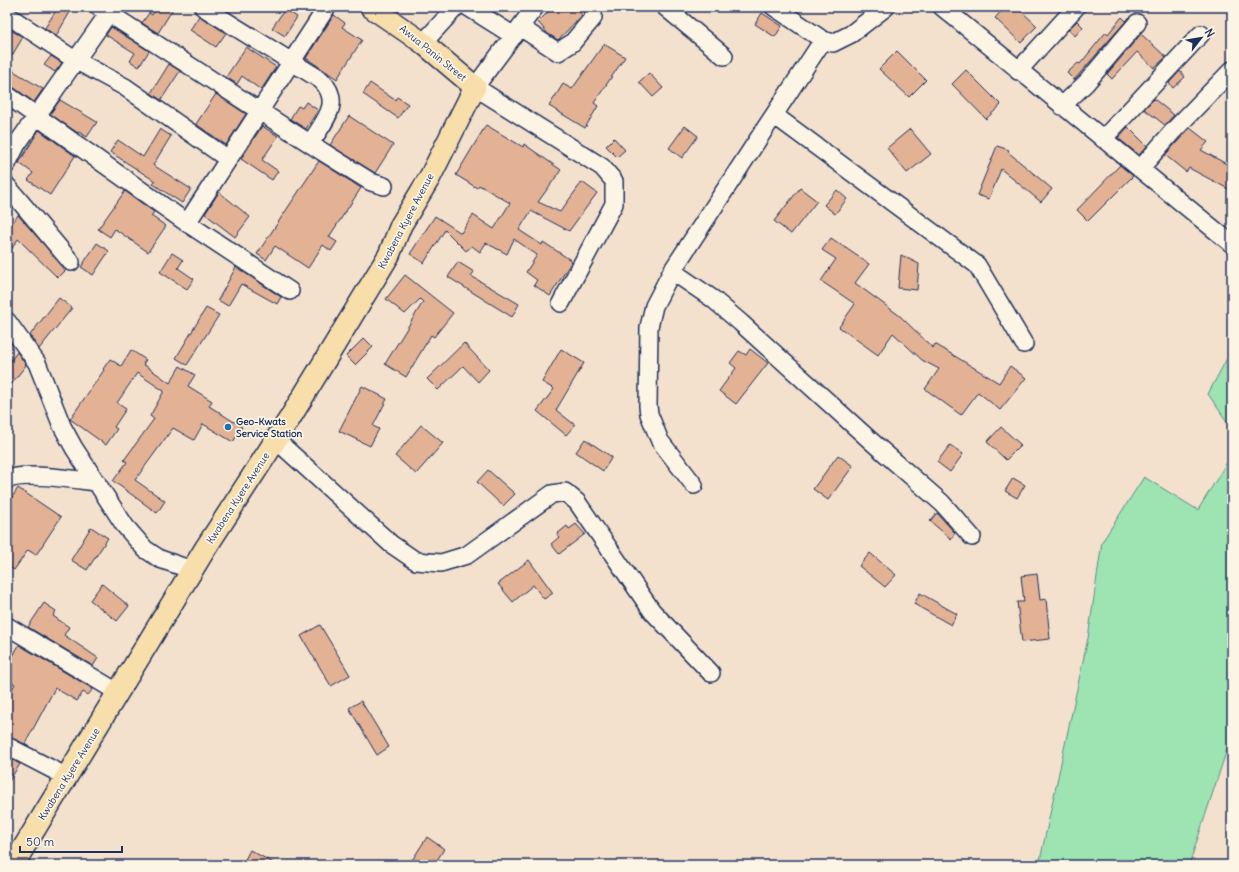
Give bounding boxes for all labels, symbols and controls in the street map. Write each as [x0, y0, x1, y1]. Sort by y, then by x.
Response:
north arrow [1181, 18, 1221, 58]
street label: Awua Panin Street [397, 22, 470, 84]
text: N [1202, 26, 1218, 40]
street label: Kwabena Kyere Avenue [375, 171, 437, 271]
place label: Geo-Kwats Service Station [236, 415, 303, 440]
marker: Geo-Kwats Service Station [223, 422, 233, 432]
street label: Kwabena Kyere Avenue [204, 450, 272, 546]
street label: Kwabena Kyere Avenue [35, 725, 103, 823]
scale bar [20, 828, 122, 854]
text: 50 m [26, 834, 55, 849]

